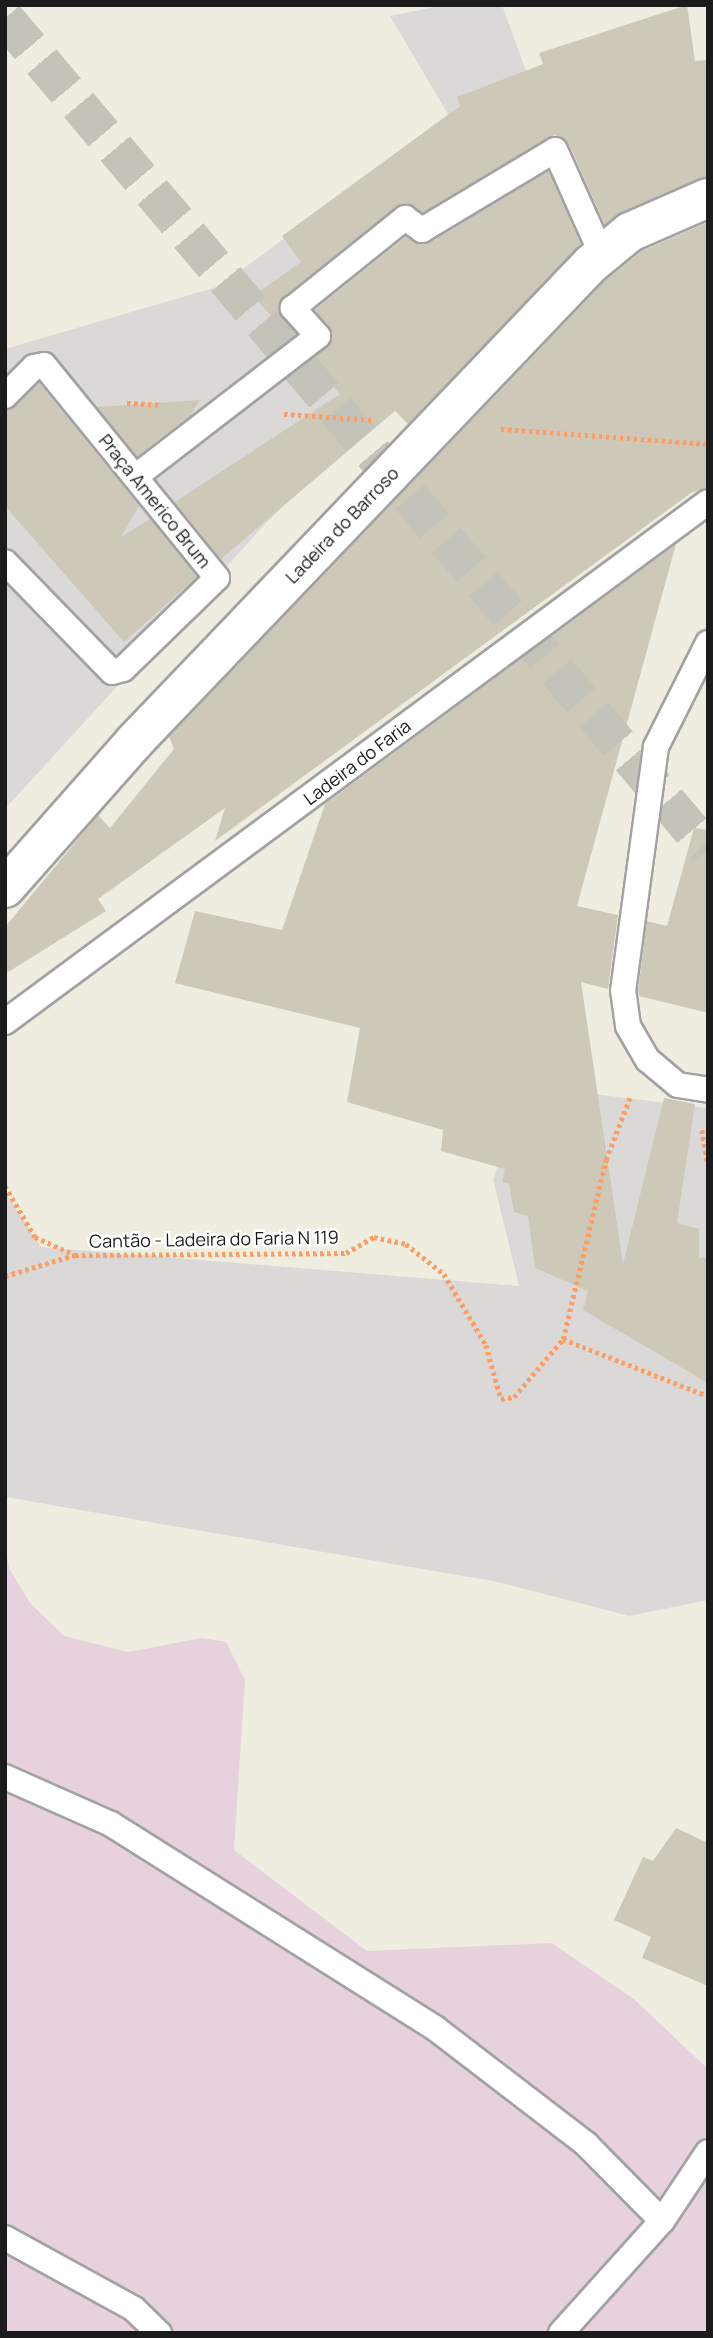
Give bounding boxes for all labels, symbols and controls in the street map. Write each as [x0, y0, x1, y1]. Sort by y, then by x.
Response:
street label: Praça Americo Brum [94, 430, 216, 572]
street label: Ladeira do Barroso [281, 462, 403, 588]
street label: Ladeira do Faria [299, 715, 415, 809]
street label: Cantão - Ladeira do Faria N 119 [89, 1226, 339, 1252]

